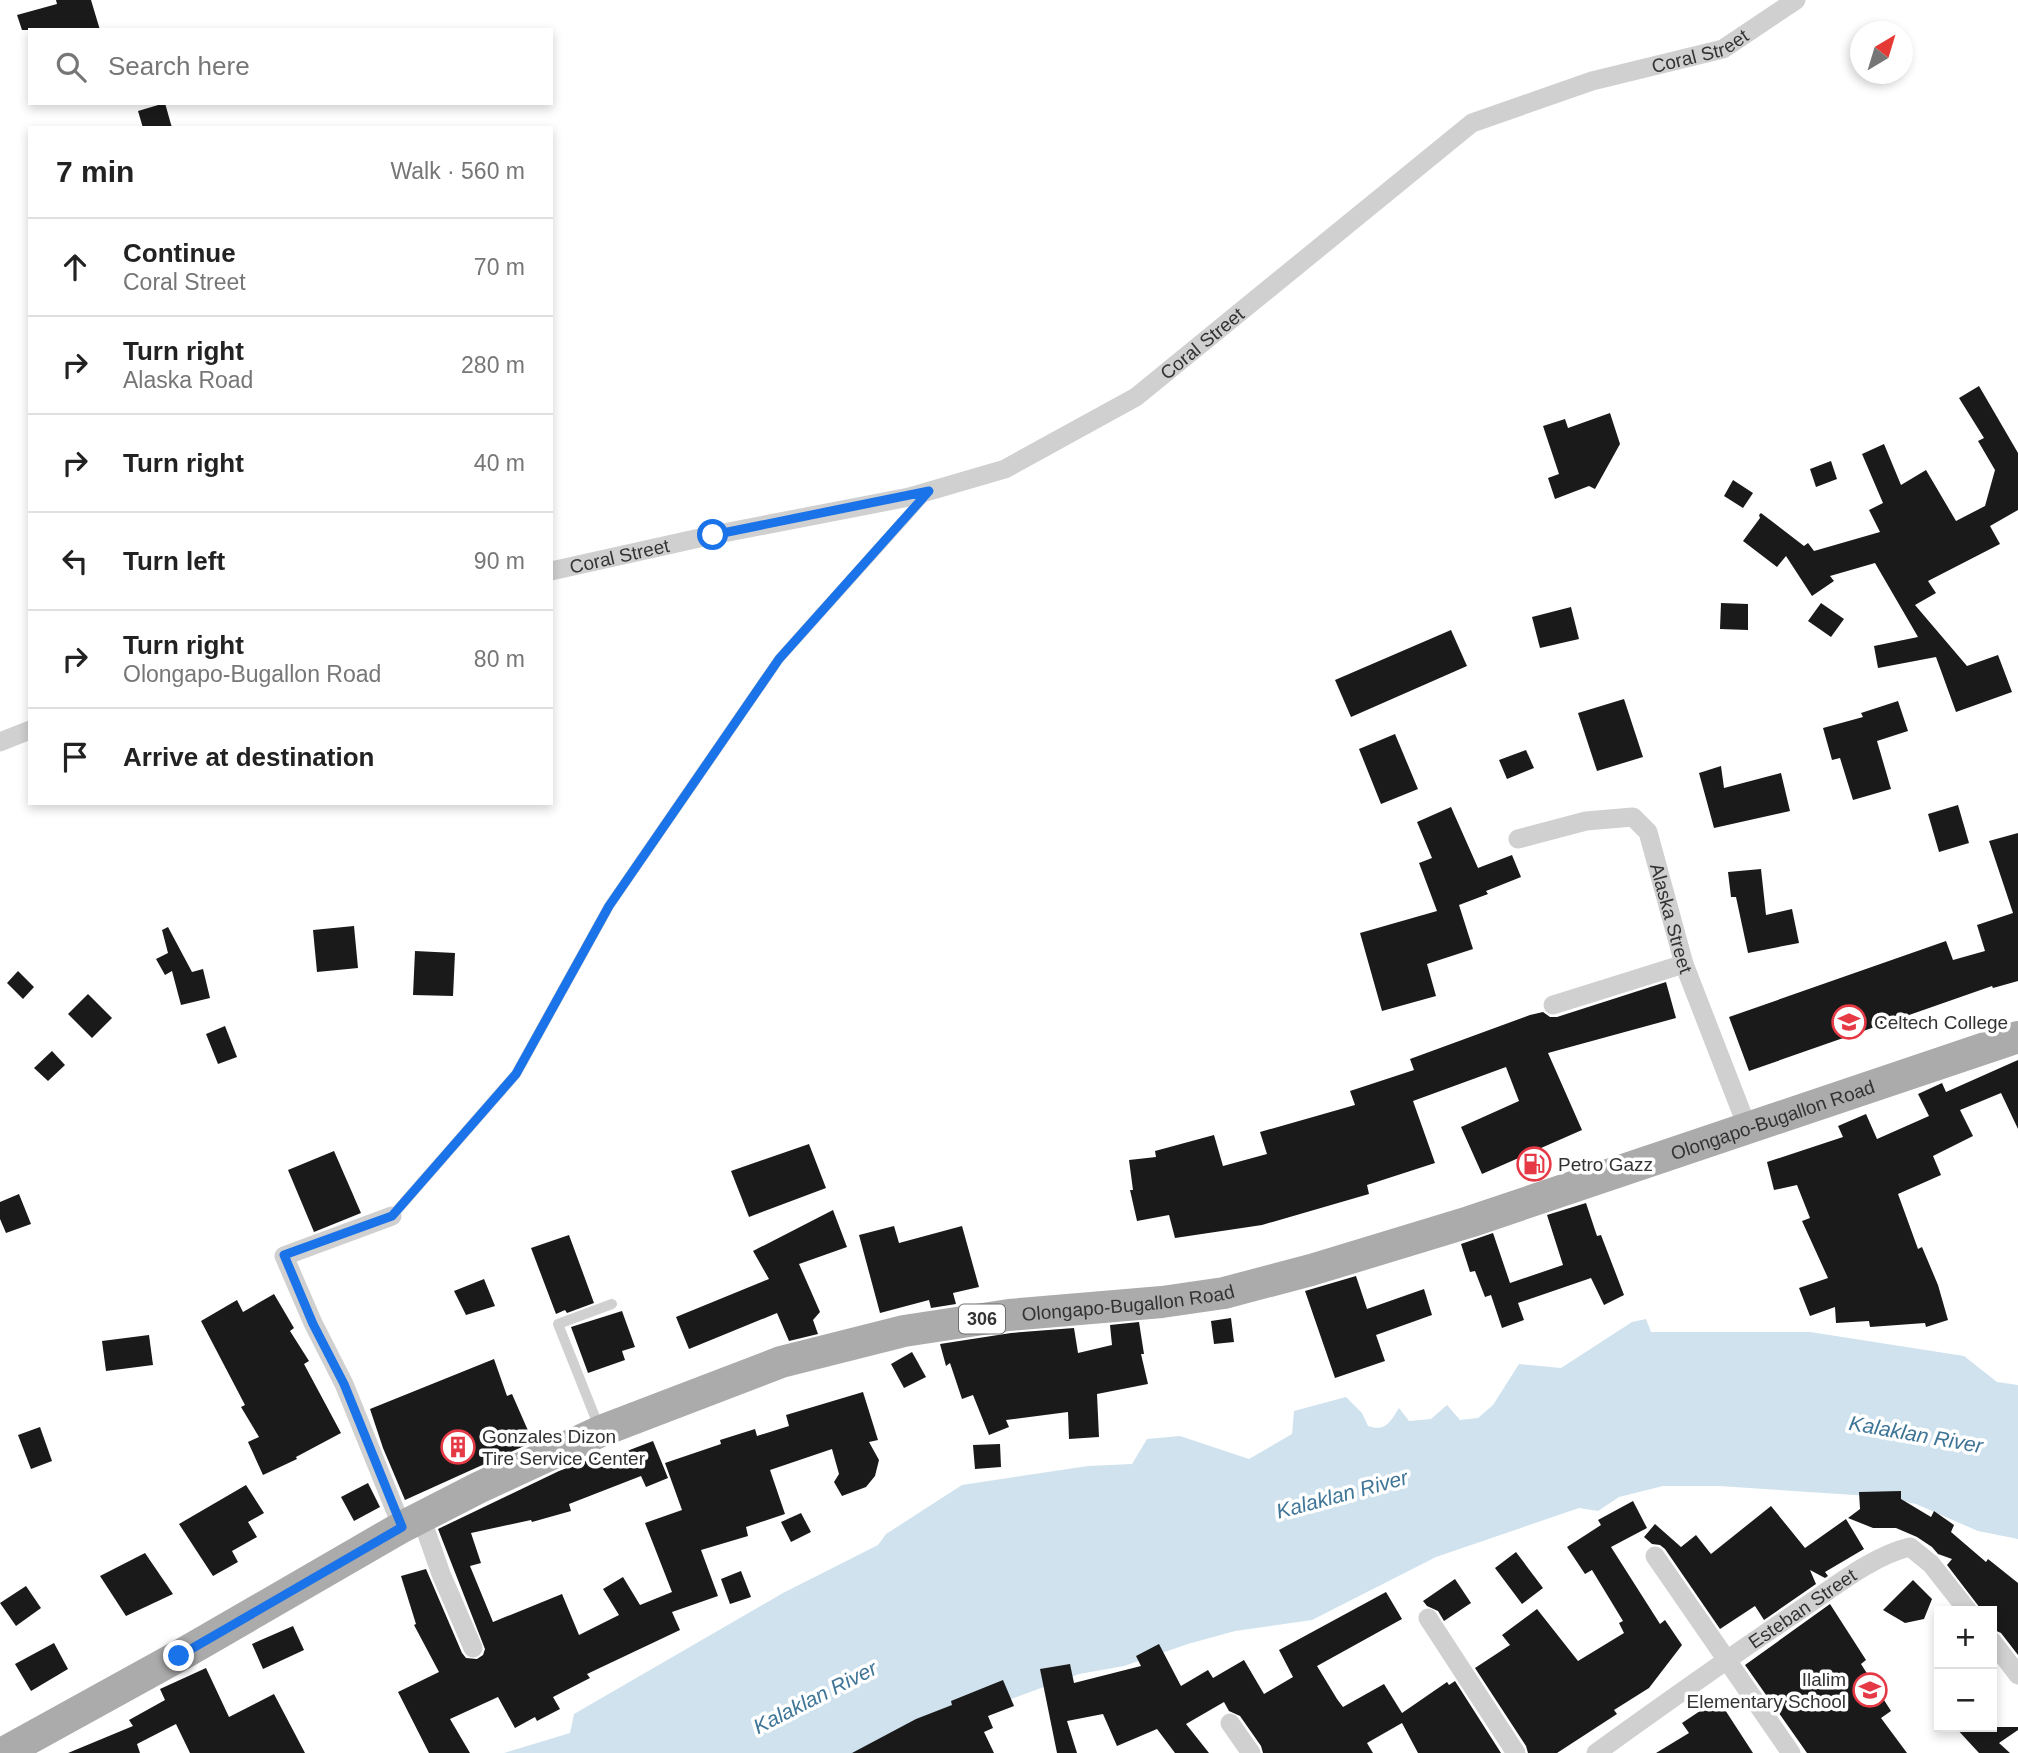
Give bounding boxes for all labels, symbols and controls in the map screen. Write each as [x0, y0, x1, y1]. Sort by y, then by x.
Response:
north arrow [1850, 21, 1913, 84]
street label: Coral Street [1649, 24, 1753, 77]
search box [28, 28, 553, 105]
icon: search [52, 48, 90, 86]
text: Search here [108, 51, 250, 81]
text: 7 min [56, 155, 134, 188]
text: Walk · 560 m [390, 158, 525, 184]
text: Continue [123, 238, 236, 268]
icon: ahead [56, 248, 94, 286]
text: 70 m [474, 254, 525, 280]
text: Coral Street [123, 269, 246, 295]
street label: Coral Street [1156, 303, 1248, 384]
text: Turn right [123, 336, 244, 366]
icon: right [56, 346, 94, 384]
text: 280 m [461, 352, 525, 378]
text: Alaska Road [123, 367, 253, 393]
icon: right [56, 444, 94, 482]
text: Turn right [123, 448, 244, 478]
text: 40 m [474, 450, 525, 476]
route start [697, 519, 728, 550]
street label: Coral Street [568, 534, 672, 577]
icon: left [56, 542, 94, 580]
text: Turn left [123, 546, 225, 576]
text: 90 m [474, 548, 525, 574]
text: Turn right [123, 630, 244, 660]
icon: right [56, 640, 94, 678]
text: 80 m [474, 646, 525, 672]
text: Olongapo-Bugallon Road [123, 661, 381, 687]
icon: arrive [56, 738, 94, 776]
text: Arrive at destination [123, 742, 374, 772]
street label: Alaska Street [1646, 861, 1697, 977]
school or university icon: Celtech College [1830, 1003, 1868, 1041]
place label: Celtech College [1874, 1012, 2008, 1033]
street label: Olongapo-Bugallon Road [1668, 1076, 1877, 1164]
fuel station icon: Petro Gazz [1515, 1145, 1553, 1183]
place label: Petro Gazz [1558, 1154, 1653, 1175]
street label: Olongapo-Bugallon Road [1021, 1280, 1237, 1324]
road number: 306 [959, 1304, 1005, 1334]
water label: Kalaklan River [1847, 1411, 1986, 1457]
place label: Gonzales Dizon Tire Service Center [482, 1426, 646, 1469]
building icon: Gonzales Dizon Tire Service Center [439, 1428, 477, 1466]
water label: Kalaklan River [1274, 1465, 1411, 1523]
street label: Esteban Street [1744, 1564, 1861, 1652]
map controls [1934, 1606, 1997, 1732]
button: + [1934, 1606, 1997, 1669]
route end [163, 1640, 194, 1671]
water label: Kalaklan River [749, 1656, 881, 1738]
place label: Ilalim Elementary School [1687, 1669, 1846, 1712]
button: − [1934, 1669, 1997, 1732]
school or university icon: Ilalim Elementary School [1851, 1671, 1889, 1709]

